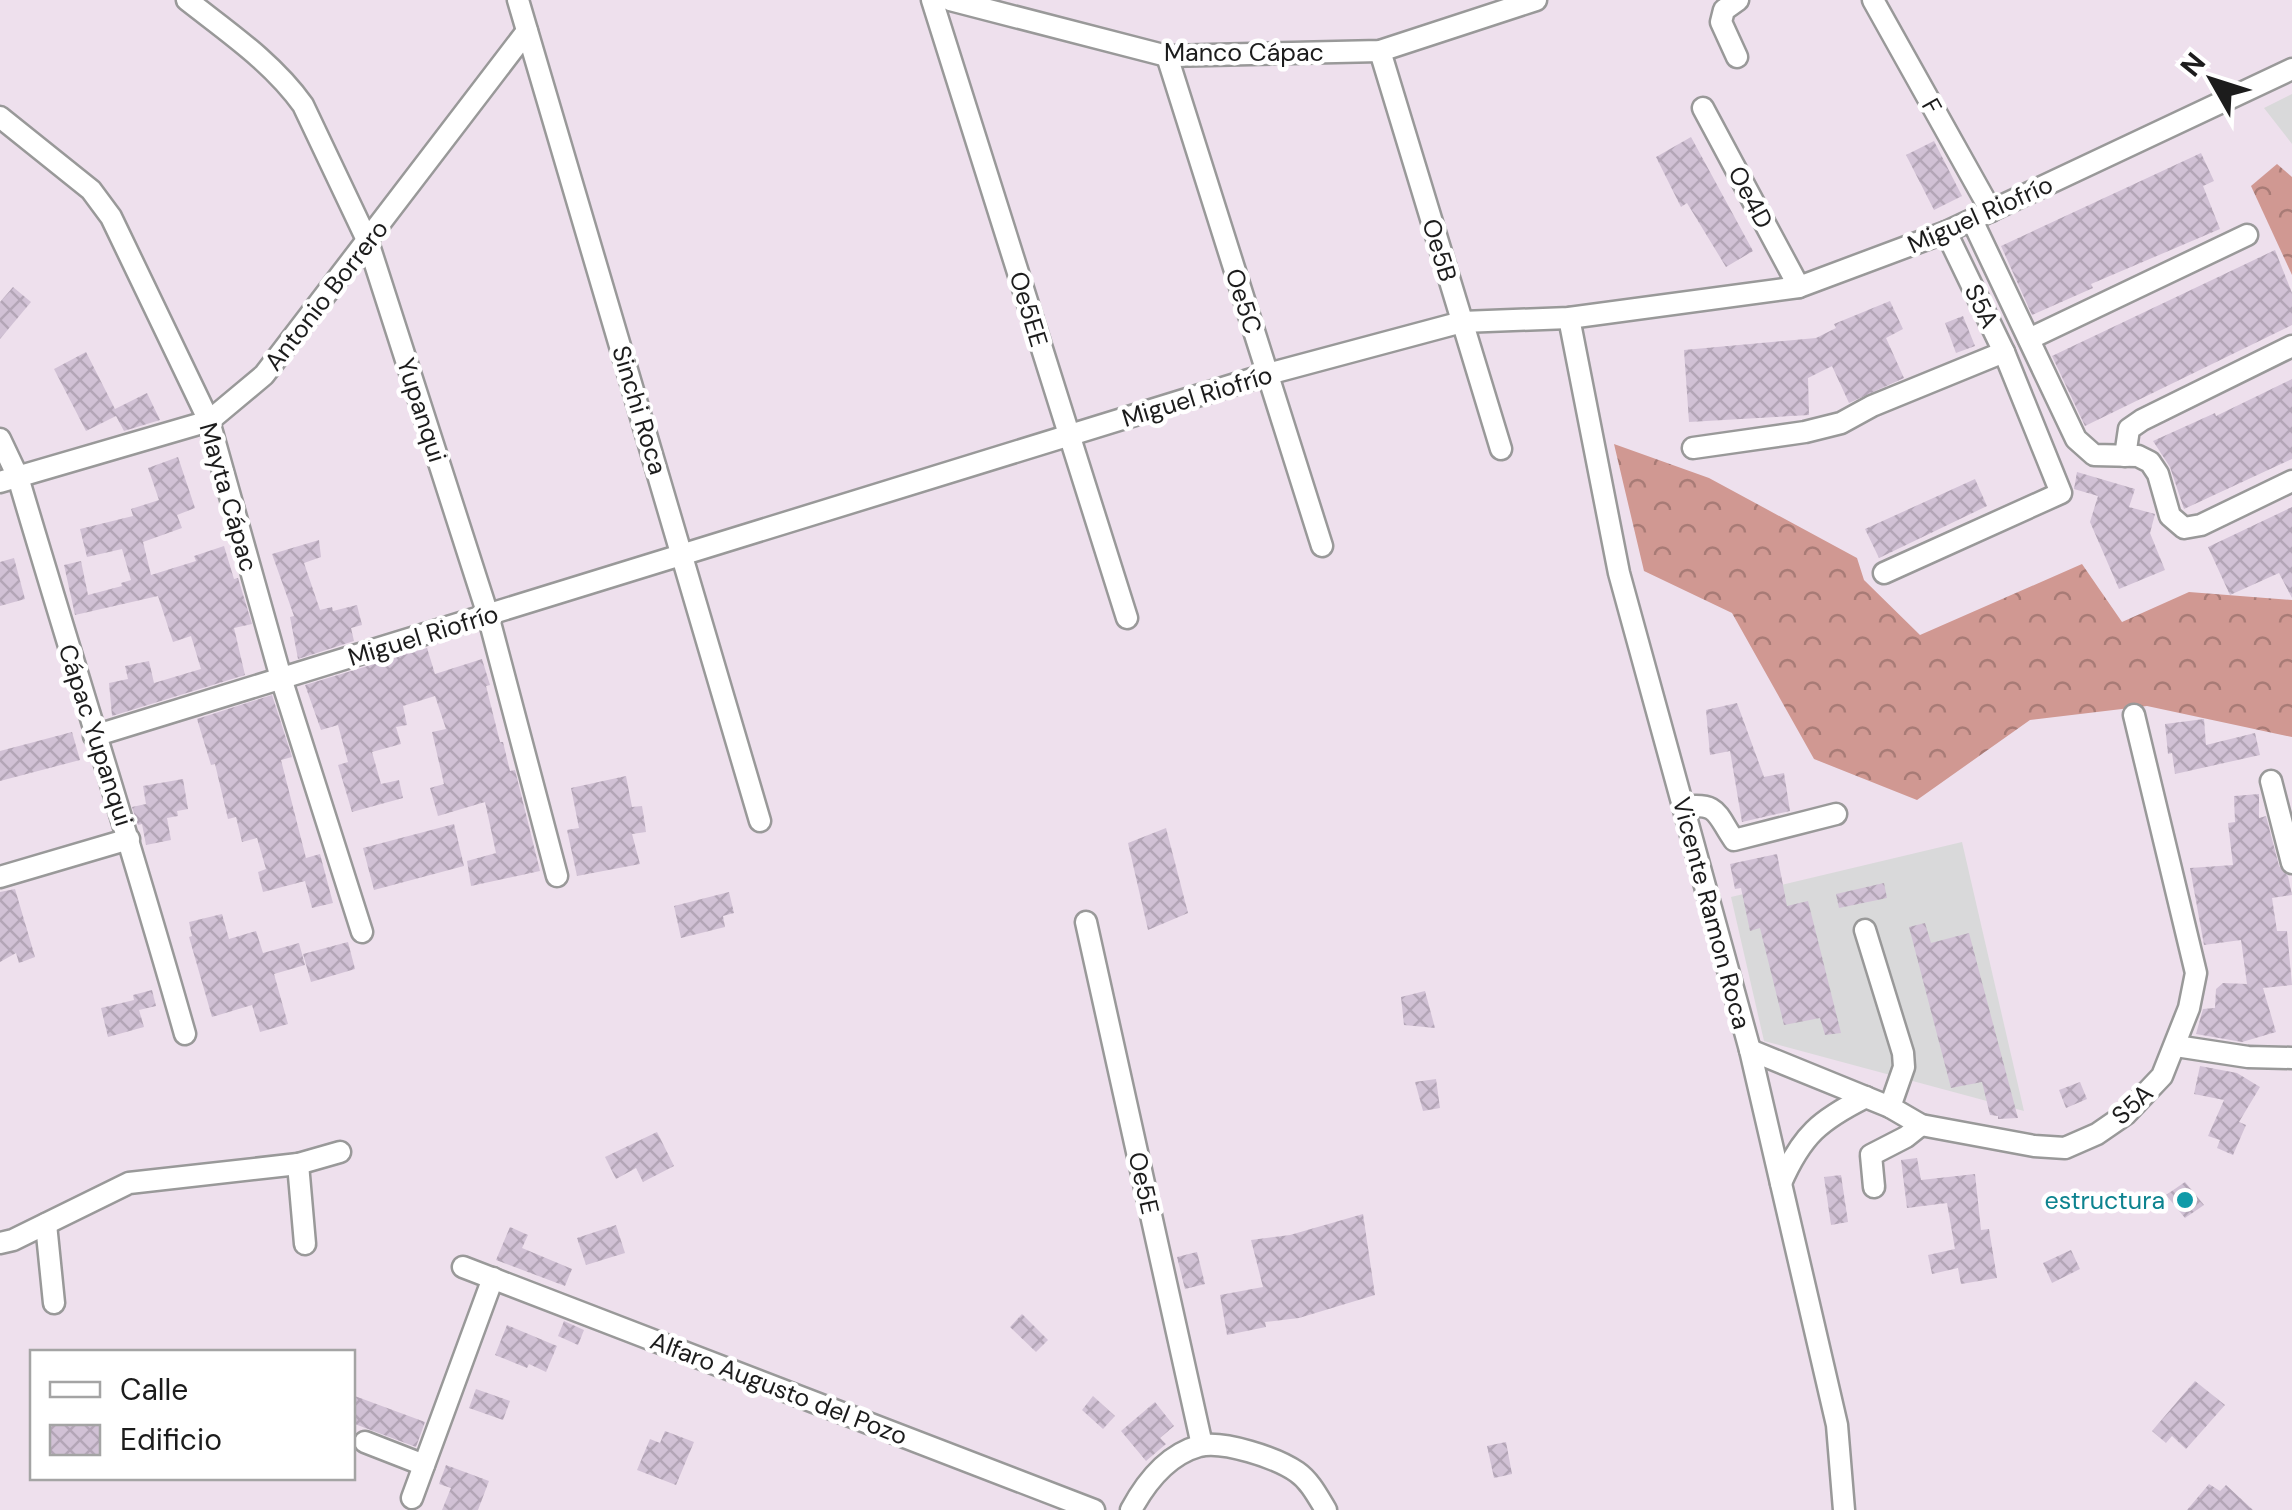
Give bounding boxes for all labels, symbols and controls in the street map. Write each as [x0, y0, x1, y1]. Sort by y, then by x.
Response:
north arrow [2162, 30, 2262, 130]
street label: Manco Cápac [1164, 36, 1324, 69]
text: N [2172, 45, 2214, 84]
street label: F [1914, 92, 1949, 120]
street label: Oe4D [1721, 160, 1781, 234]
street label: Miguel Riofrío [1902, 168, 2058, 261]
street label: Antonio Borrero [257, 213, 396, 377]
street label: Oe5B [1414, 215, 1465, 286]
street label: Oe5C [1218, 264, 1270, 338]
street label: Oe5EE [1001, 267, 1056, 351]
street label: S5A [1957, 279, 2006, 334]
street label: Sinchi Roca [604, 342, 675, 479]
street label: Yupanqui [389, 354, 454, 466]
street label: Miguel Riofrío [1118, 358, 1276, 435]
street label: Mayta Cápac [192, 419, 266, 575]
street label: Miguel Riofrío [344, 597, 502, 674]
street label: Cápac Yupanqui [51, 640, 140, 830]
street label: Vicente Ramon Roca [1665, 793, 1758, 1033]
street label: S5A [2105, 1077, 2160, 1132]
street label: Oe5E [1120, 1149, 1167, 1217]
place label: estructura [2044, 1184, 2165, 1217]
marker: estructura [2174, 1189, 2196, 1211]
street label: Alfaro Augusto del Pozo [646, 1324, 912, 1453]
legend [30, 1350, 355, 1480]
text: Calle [120, 1370, 188, 1409]
text: Edificio [120, 1420, 222, 1459]

